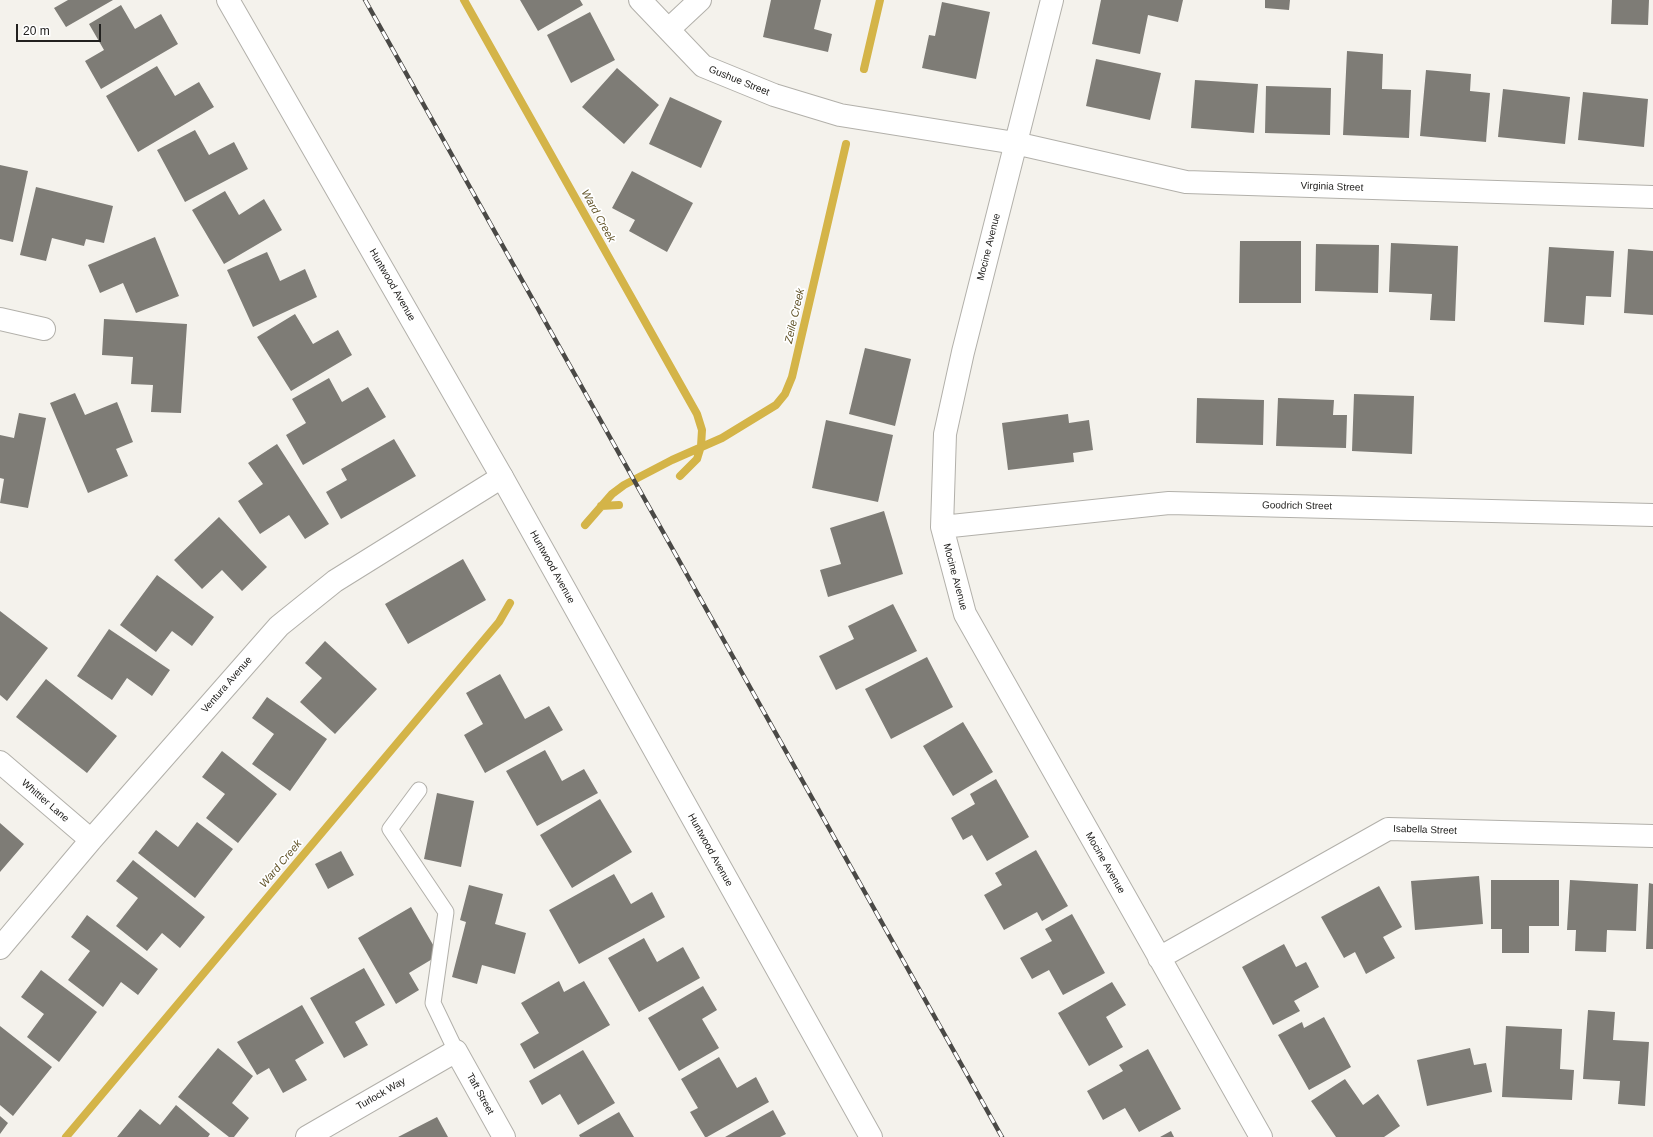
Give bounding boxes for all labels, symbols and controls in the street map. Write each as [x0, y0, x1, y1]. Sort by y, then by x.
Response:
scale bar [18, 16, 103, 42]
text: 20 m [23, 24, 50, 38]
street label: Gushue Street [707, 63, 771, 99]
street label: Virginia Street [1300, 180, 1364, 194]
water label: Ward Creek [578, 187, 618, 245]
street label: Mocine Avenue [975, 212, 1003, 282]
street label: Huntwood Avenue [366, 247, 418, 323]
water label: Zeile Creek [782, 287, 808, 345]
street label: Goodrich Street [1262, 499, 1332, 513]
street label: Huntwood Avenue [527, 528, 577, 606]
street label: Mocine Avenue [940, 542, 970, 612]
street label: Ventura Avenue [199, 654, 255, 716]
street label: Whittier Lane [19, 777, 71, 825]
street label: Huntwood Avenue [685, 811, 735, 889]
street label: Isabella Street [1393, 823, 1457, 837]
street label: Mocine Avenue [1083, 830, 1127, 896]
water label: Ward Creek [257, 837, 305, 891]
street label: Taft Street [464, 1071, 496, 1117]
street label: Turlock Way [354, 1075, 408, 1113]

